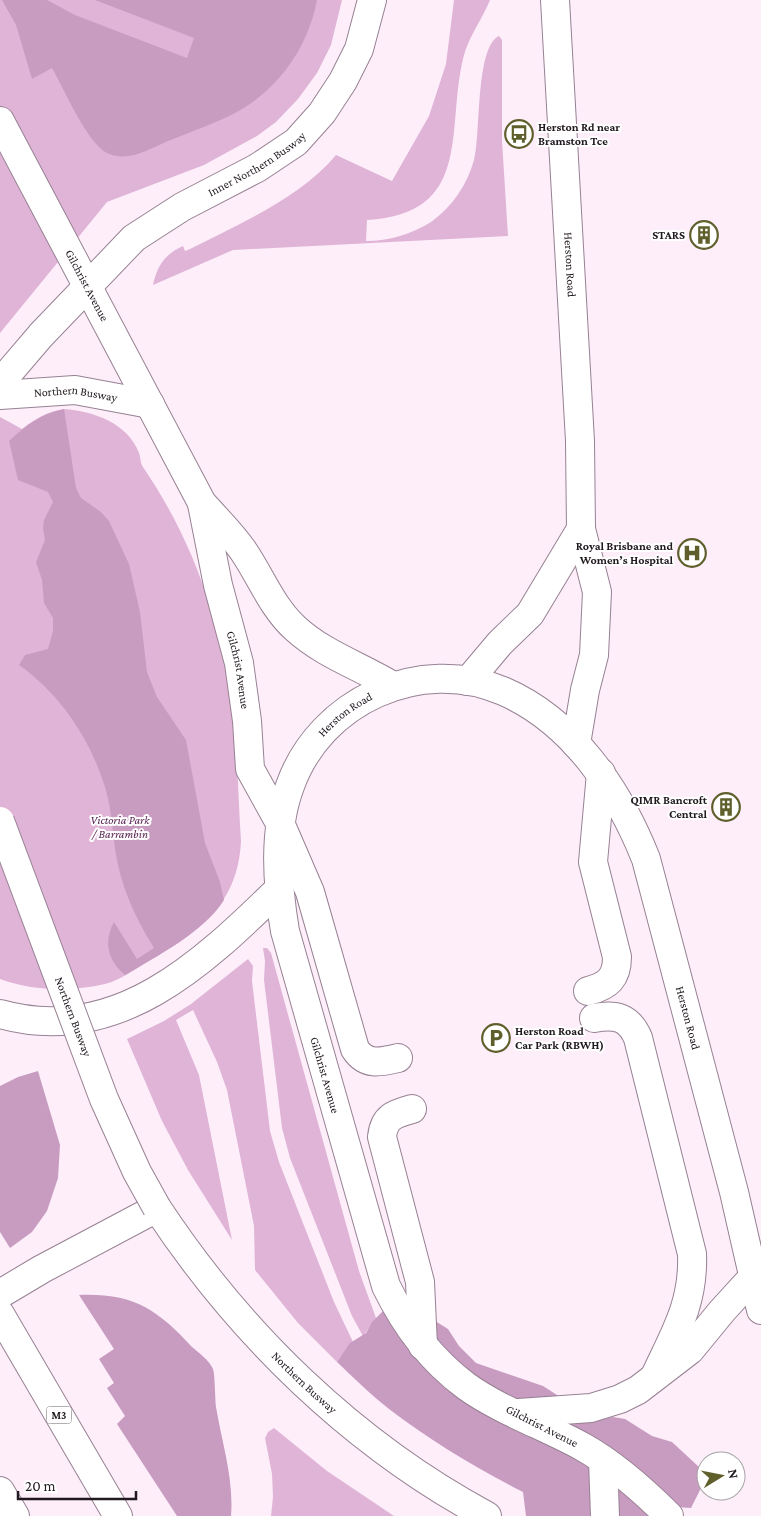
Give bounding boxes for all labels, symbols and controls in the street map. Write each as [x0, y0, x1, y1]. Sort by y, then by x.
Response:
bus stop icon: Herston Rd near Bramston Tce [504, 119, 534, 149]
place label: Herston Rd near Bramston Tce [538, 120, 620, 148]
street label: Inner Northern Busway [205, 129, 309, 199]
building icon: STARS [689, 220, 719, 250]
place label: STARS [652, 228, 685, 242]
street label: Herston Road [561, 232, 579, 298]
street label: Gilchrist Avenue [62, 247, 112, 324]
street label: Northern Busway [33, 383, 119, 405]
hospital icon: Royal Brisbane and Women’s Hospital [677, 538, 707, 568]
place label: Royal Brisbane and Women’s Hospital [576, 539, 673, 567]
street label: Gilchrist Avenue [224, 629, 252, 710]
street label: Herston Road [315, 689, 375, 739]
building icon: QIMR Bancroft Central [711, 792, 741, 822]
place label: QIMR Bancroft Central [631, 793, 708, 821]
park label: Victoria Park / Barrambin [91, 813, 150, 841]
street label: Northern Busway [52, 975, 95, 1059]
street label: Herston Road [673, 985, 703, 1052]
parking icon: Herston Road Car Park (RBWH) [481, 1023, 511, 1053]
place label: Herston Road Car Park (RBWH) [515, 1024, 604, 1052]
street label: Gilchrist Avenue [307, 1035, 343, 1115]
street label: Northern Busway [269, 1349, 340, 1417]
street label: Gilchrist Avenue [504, 1402, 580, 1450]
road number: M3 [46, 1406, 72, 1424]
north arrow [696, 1451, 746, 1501]
scale bar [18, 1468, 135, 1500]
text: N [725, 1468, 743, 1480]
text: 20 m [25, 1478, 56, 1494]

